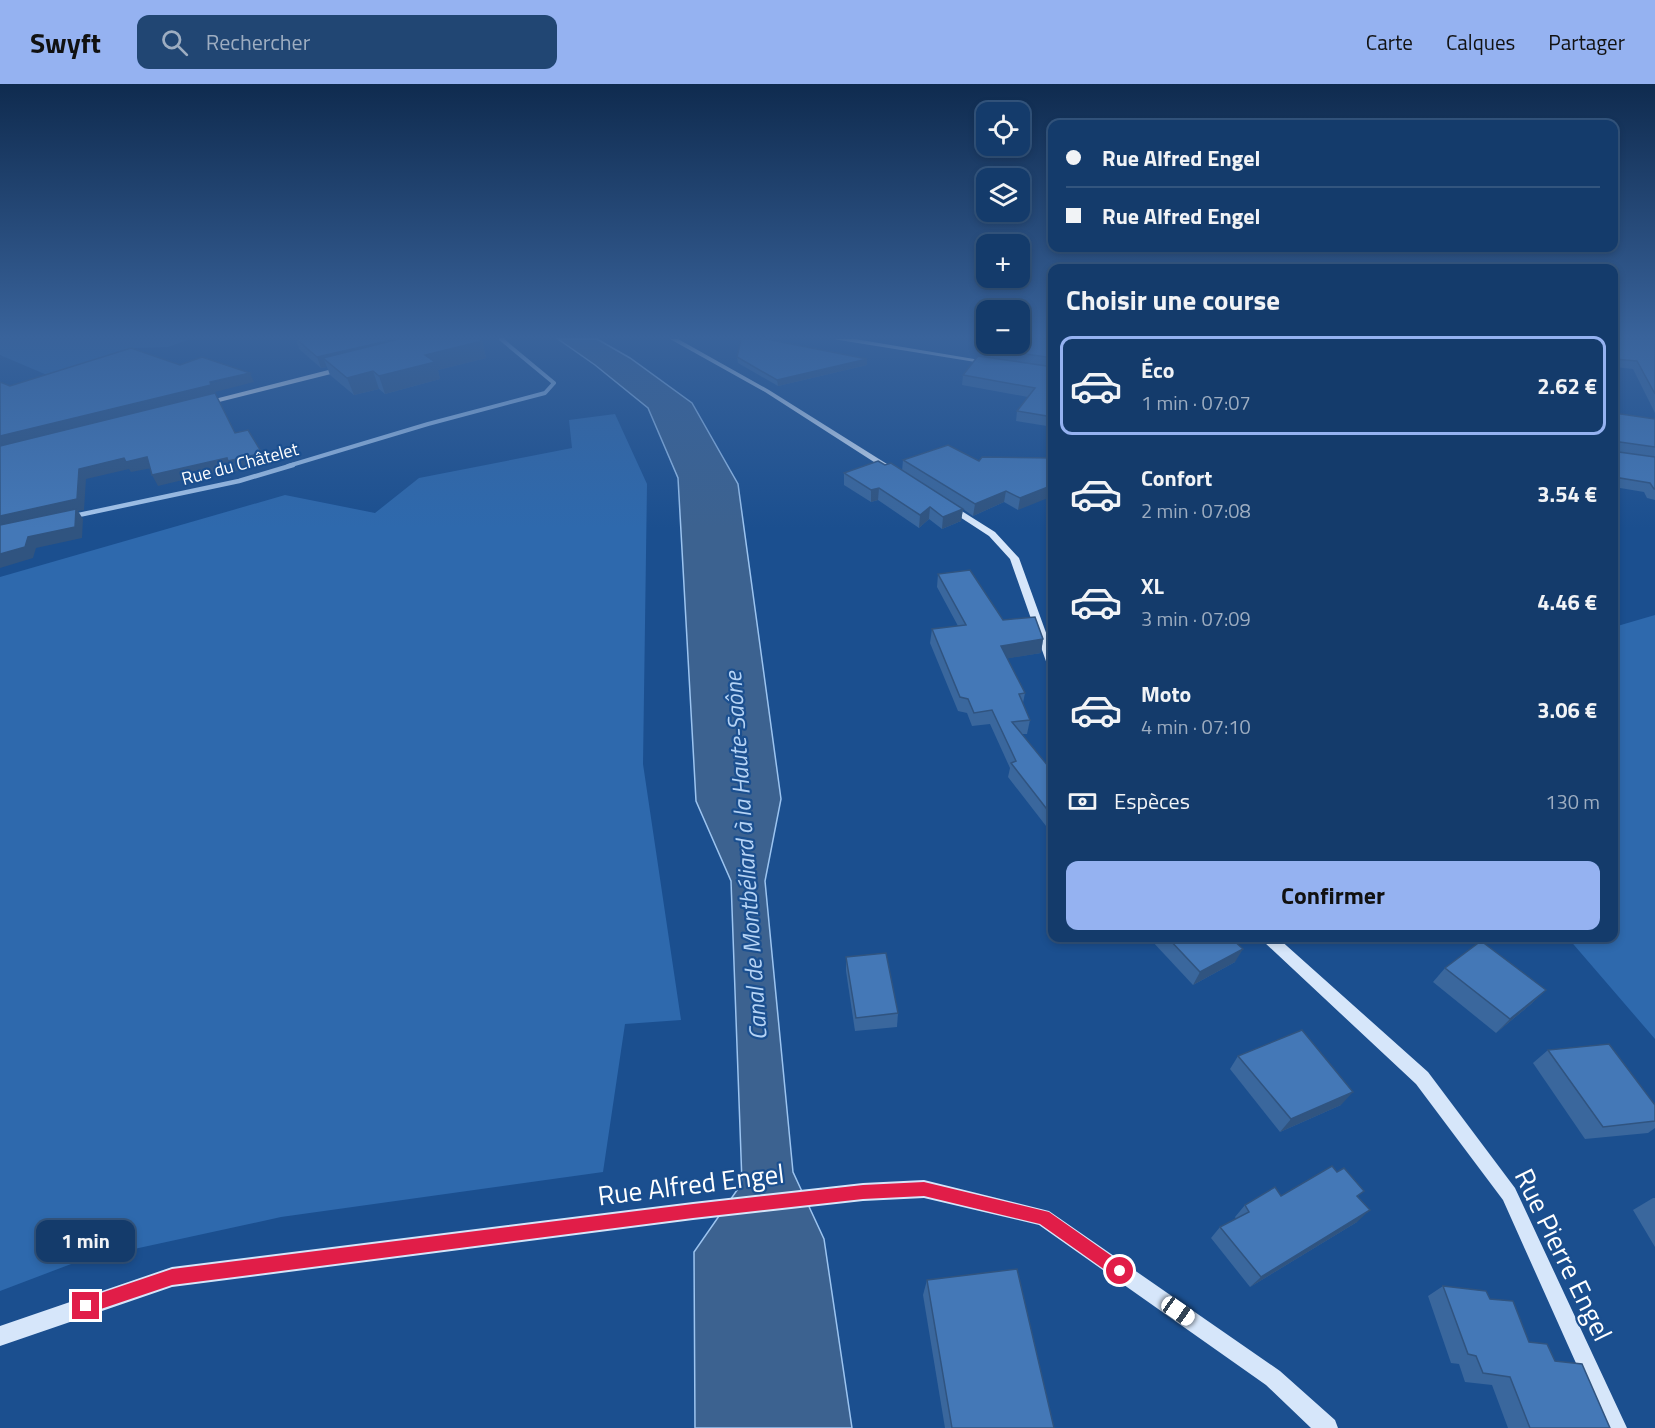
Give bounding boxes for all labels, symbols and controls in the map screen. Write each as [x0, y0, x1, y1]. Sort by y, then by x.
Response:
search box [137, 15, 557, 69]
text: Swyft [30, 21, 101, 64]
text: Rechercher [206, 25, 310, 59]
icon: search [158, 26, 191, 59]
text: Carte [1366, 26, 1413, 58]
text: Calques [1446, 26, 1515, 58]
text: Partager [1548, 26, 1625, 58]
map controls [976, 102, 1030, 354]
button: locate [976, 102, 1030, 156]
text: Rue Alfred Engel [1102, 141, 1261, 175]
button: layers [976, 168, 1030, 222]
text: Rue Alfred Engel [1102, 199, 1261, 233]
button: + [976, 234, 1030, 288]
text: Choisir une course [1066, 279, 1280, 320]
button: − [976, 300, 1030, 354]
text: Éco [1141, 353, 1174, 387]
icon: car [1069, 359, 1123, 413]
text: 2.62 € [1537, 369, 1597, 403]
text: 1 min · 07:07 [1141, 387, 1251, 418]
street label: Rue du Châtelet [178, 435, 302, 492]
text: Confort [1141, 461, 1212, 495]
icon: car [1069, 467, 1123, 521]
text: 3.54 € [1537, 477, 1597, 511]
text: 2 min · 07:08 [1141, 495, 1251, 526]
text: XL [1141, 569, 1164, 603]
icon: car [1069, 575, 1123, 629]
text: 4.46 € [1537, 585, 1597, 619]
text: 3 min · 07:09 [1141, 603, 1251, 634]
water label: Canal de Montbéliard à la Haute-Saône [714, 669, 776, 1042]
text: Moto [1141, 677, 1191, 711]
icon: car [1069, 683, 1123, 737]
text: 3.06 € [1537, 693, 1597, 727]
text: 4 min · 07:10 [1141, 711, 1251, 742]
text: Espèces [1114, 784, 1190, 818]
icon: cash [1066, 785, 1099, 818]
text: 130 m [1545, 786, 1600, 817]
button: Confirmer [1066, 861, 1600, 930]
street label: Rue Alfred Engel [595, 1152, 787, 1215]
street label: Rue Pierre Engel [1505, 1161, 1624, 1347]
callout: 1 min [36, 1219, 136, 1261]
text: 1 min [61, 1225, 110, 1256]
route start [1106, 1257, 1133, 1284]
route end [72, 1292, 99, 1319]
car [1158, 1293, 1198, 1329]

